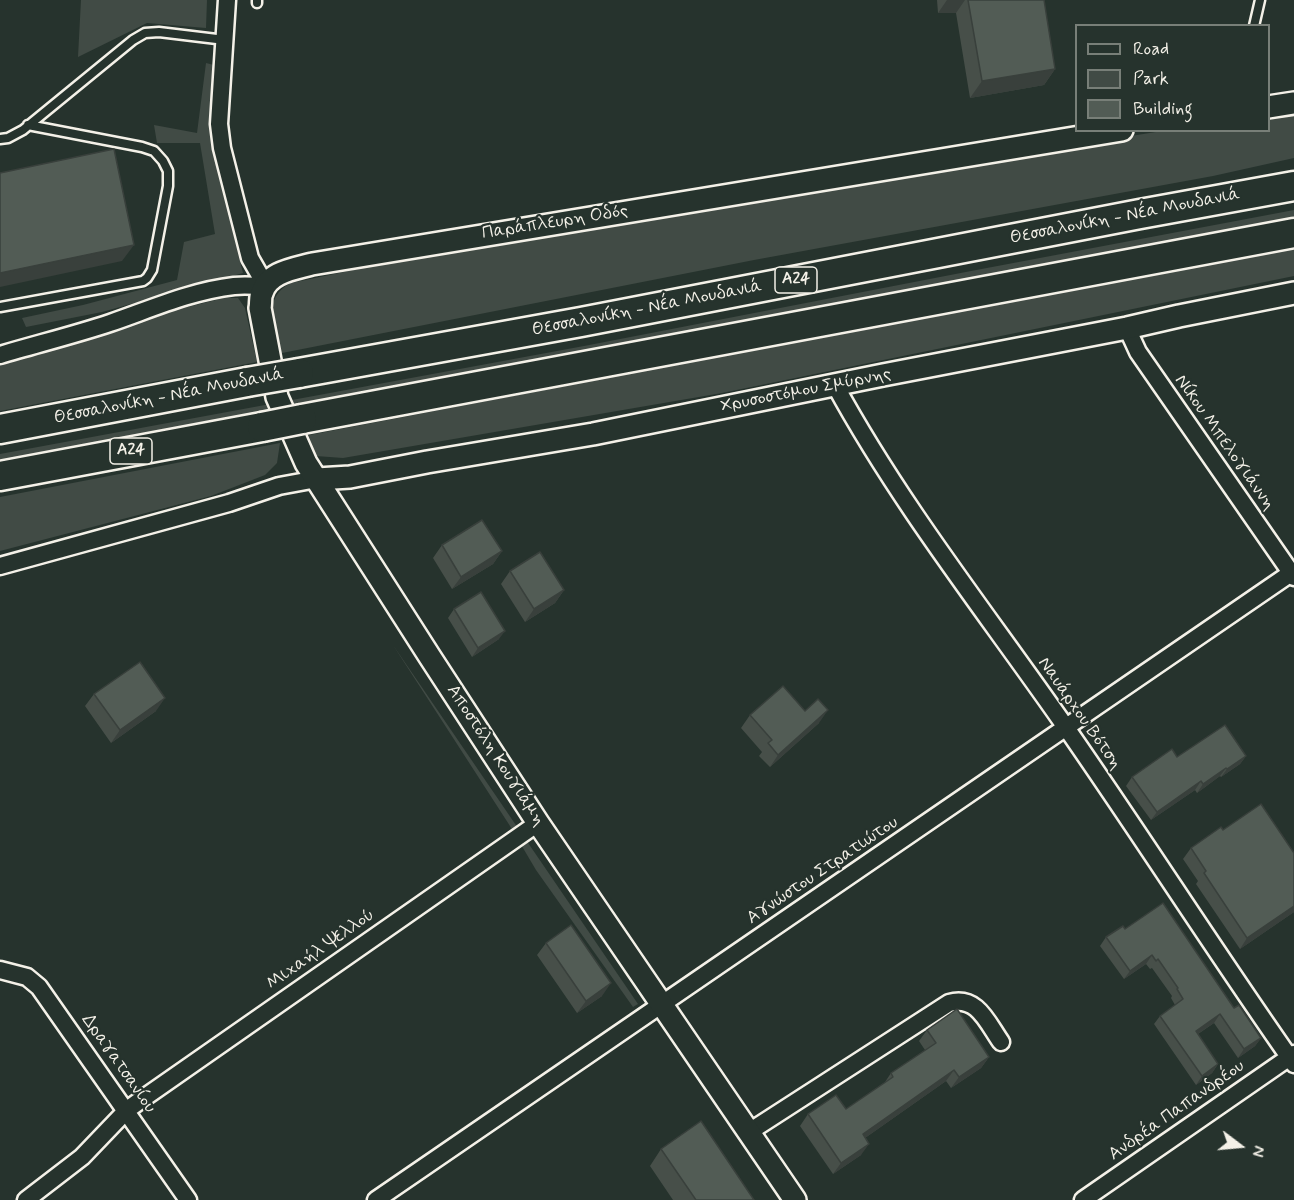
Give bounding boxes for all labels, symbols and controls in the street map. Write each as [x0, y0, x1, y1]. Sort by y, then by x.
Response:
legend [1075, 24, 1270, 132]
text: Road [1133, 37, 1169, 61]
text: Park [1133, 67, 1169, 91]
text: Building [1133, 97, 1193, 121]
street label: Θεσσαλονίκη - Νέα Μουδανιά [1008, 184, 1242, 250]
street label: Παράπλευρη Οδός [480, 201, 630, 245]
road number: Α24 [775, 267, 817, 293]
street label: Θεσσαλονίκη - Νέα Μουδανιά [530, 276, 764, 342]
street label: Θεσσαλονίκη - Νέα Μουδανιά [52, 364, 286, 430]
street label: Χρυσοστόμου Σμύρνης [719, 364, 893, 418]
street label: Νίκου Μπελογιάννη [1169, 371, 1279, 515]
road number: Α24 [110, 438, 152, 464]
street label: Ναυάρχου Βότση [1032, 654, 1126, 774]
street label: Αποστόλη Κουγιάμη [441, 681, 549, 831]
street label: Αγνώστου Στρατιώτου [743, 812, 903, 930]
street label: Μιχαήλ Ψελλού [263, 905, 379, 995]
street label: Δραγατσανίου [76, 1010, 160, 1118]
street label: Ανδρέα Παπανδρέου [1105, 1056, 1249, 1166]
north arrow [1210, 1116, 1270, 1176]
text: N [1246, 1143, 1269, 1159]

